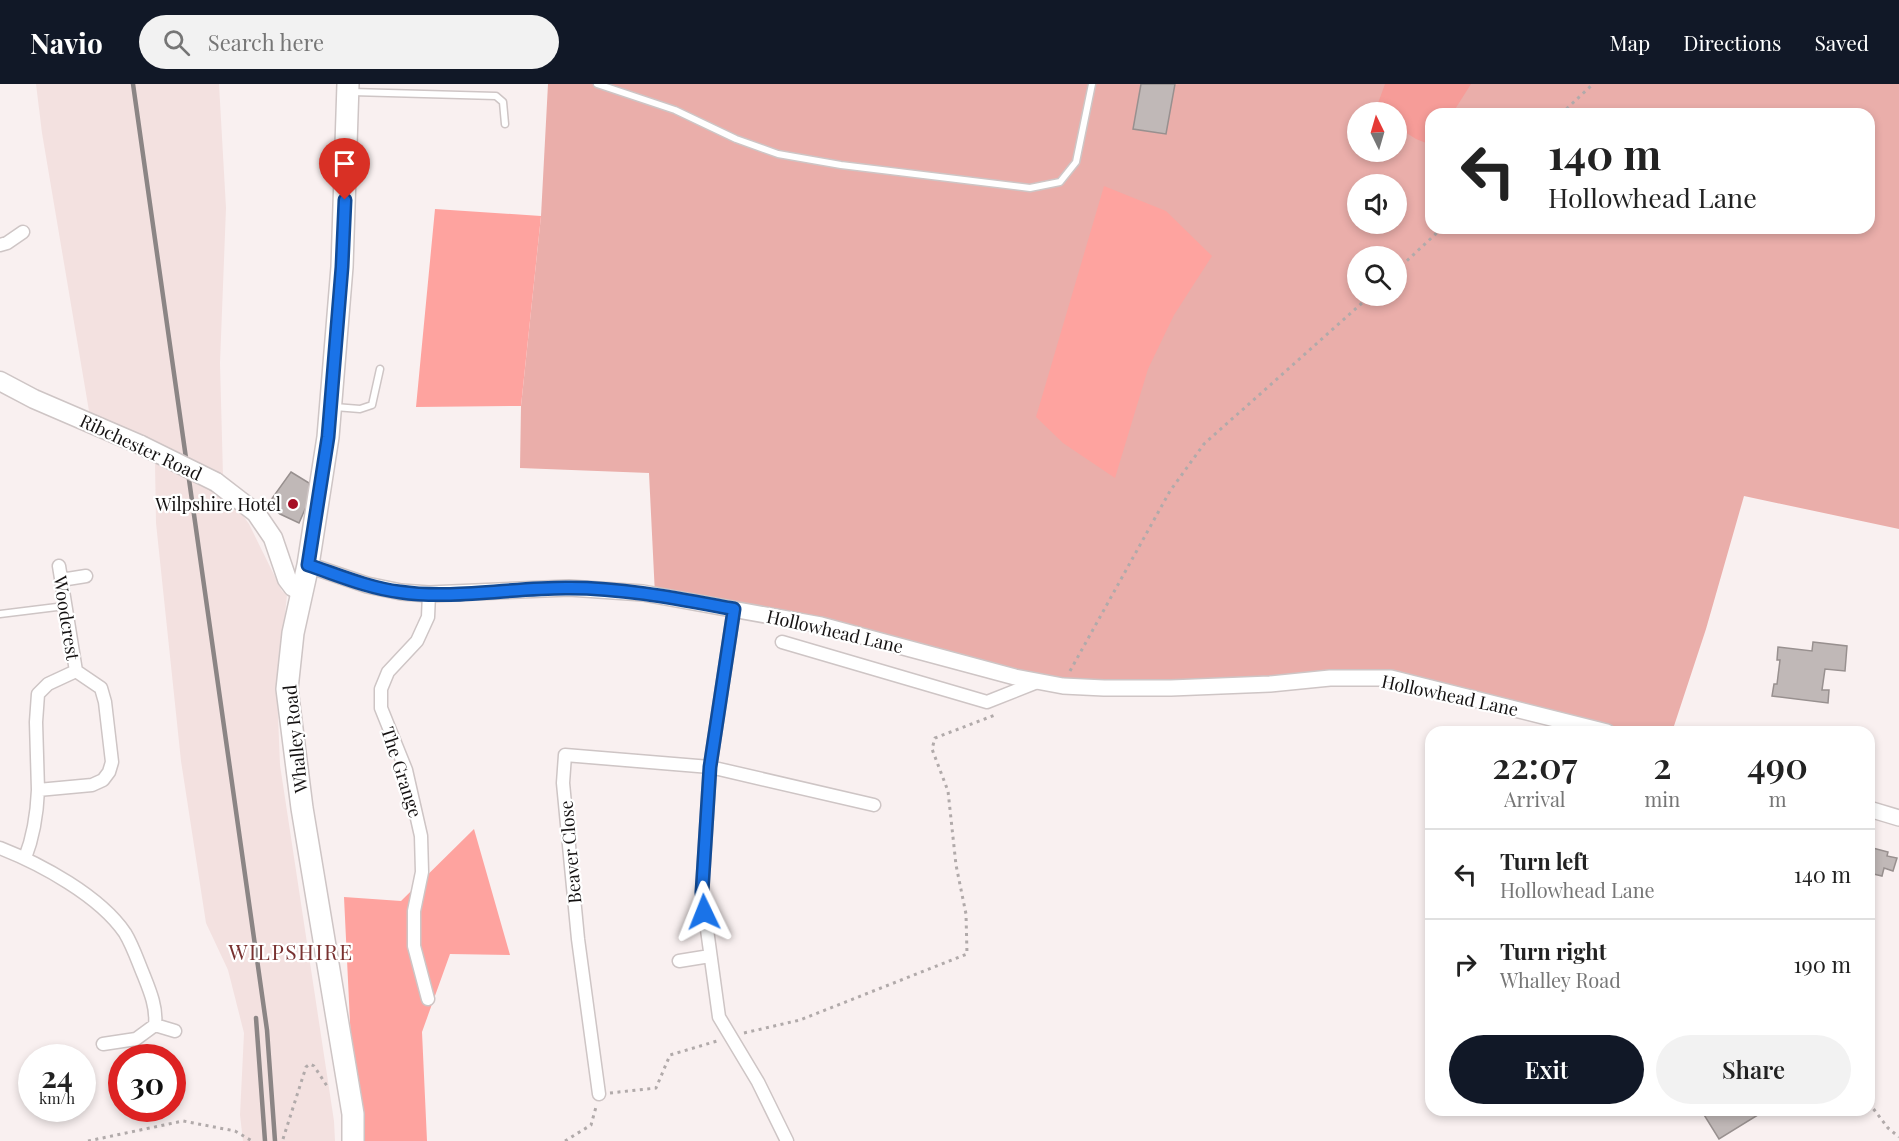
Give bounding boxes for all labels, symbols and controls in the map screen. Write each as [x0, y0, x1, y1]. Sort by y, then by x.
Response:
search box [139, 15, 559, 69]
text: Navio [30, 24, 103, 61]
icon: search [160, 26, 193, 59]
text: Search here [208, 27, 324, 57]
text: Map [1609, 28, 1650, 56]
text: Directions [1683, 28, 1781, 56]
text: Saved [1814, 28, 1869, 56]
north arrow [1347, 102, 1407, 162]
map controls [1347, 102, 1407, 306]
text: 140 m [1548, 125, 1661, 181]
icon: left [1449, 132, 1527, 210]
pin [319, 138, 370, 200]
icon: arrive [328, 147, 361, 180]
button: sound [1347, 174, 1407, 234]
text: Hollowhead Lane [1548, 179, 1757, 215]
button: search [1347, 246, 1407, 306]
street label: Ribchester Road [76, 408, 206, 486]
place label: Wilpshire Hotel [154, 492, 281, 516]
marker: Wilpshire Hotel [286, 497, 300, 511]
street label: Woodcrest [48, 573, 86, 663]
street label: Hollowhead Lane [764, 604, 906, 658]
street label: Hollowhead Lane [1379, 669, 1521, 721]
street label: Whalley Road [277, 683, 313, 795]
street label: The Grange [376, 724, 428, 820]
text: 22:07 [1492, 740, 1577, 788]
text: 2 [1653, 740, 1671, 788]
text: 490 [1747, 740, 1808, 788]
text: Arrival [1504, 785, 1566, 812]
text: min [1645, 785, 1680, 812]
text: m [1769, 785, 1786, 812]
street label: Beaver Close [554, 799, 586, 905]
text: Turn left [1500, 846, 1589, 876]
icon: left [1449, 858, 1482, 891]
text: 140 m [1794, 859, 1851, 889]
text: Hollowhead Lane [1500, 876, 1655, 903]
position arrow [672, 880, 736, 944]
text: Turn right [1500, 936, 1606, 966]
district label: WILPSHIRE [227, 937, 354, 965]
icon: right [1449, 948, 1482, 981]
text: 190 m [1793, 949, 1851, 979]
text: Whalley Road [1500, 966, 1621, 993]
button: Exit [1449, 1035, 1644, 1104]
button: Share [1656, 1035, 1851, 1104]
speed limit sign: 30 [108, 1044, 186, 1122]
text: 24 [41, 1056, 73, 1096]
text: km/h [39, 1088, 75, 1108]

